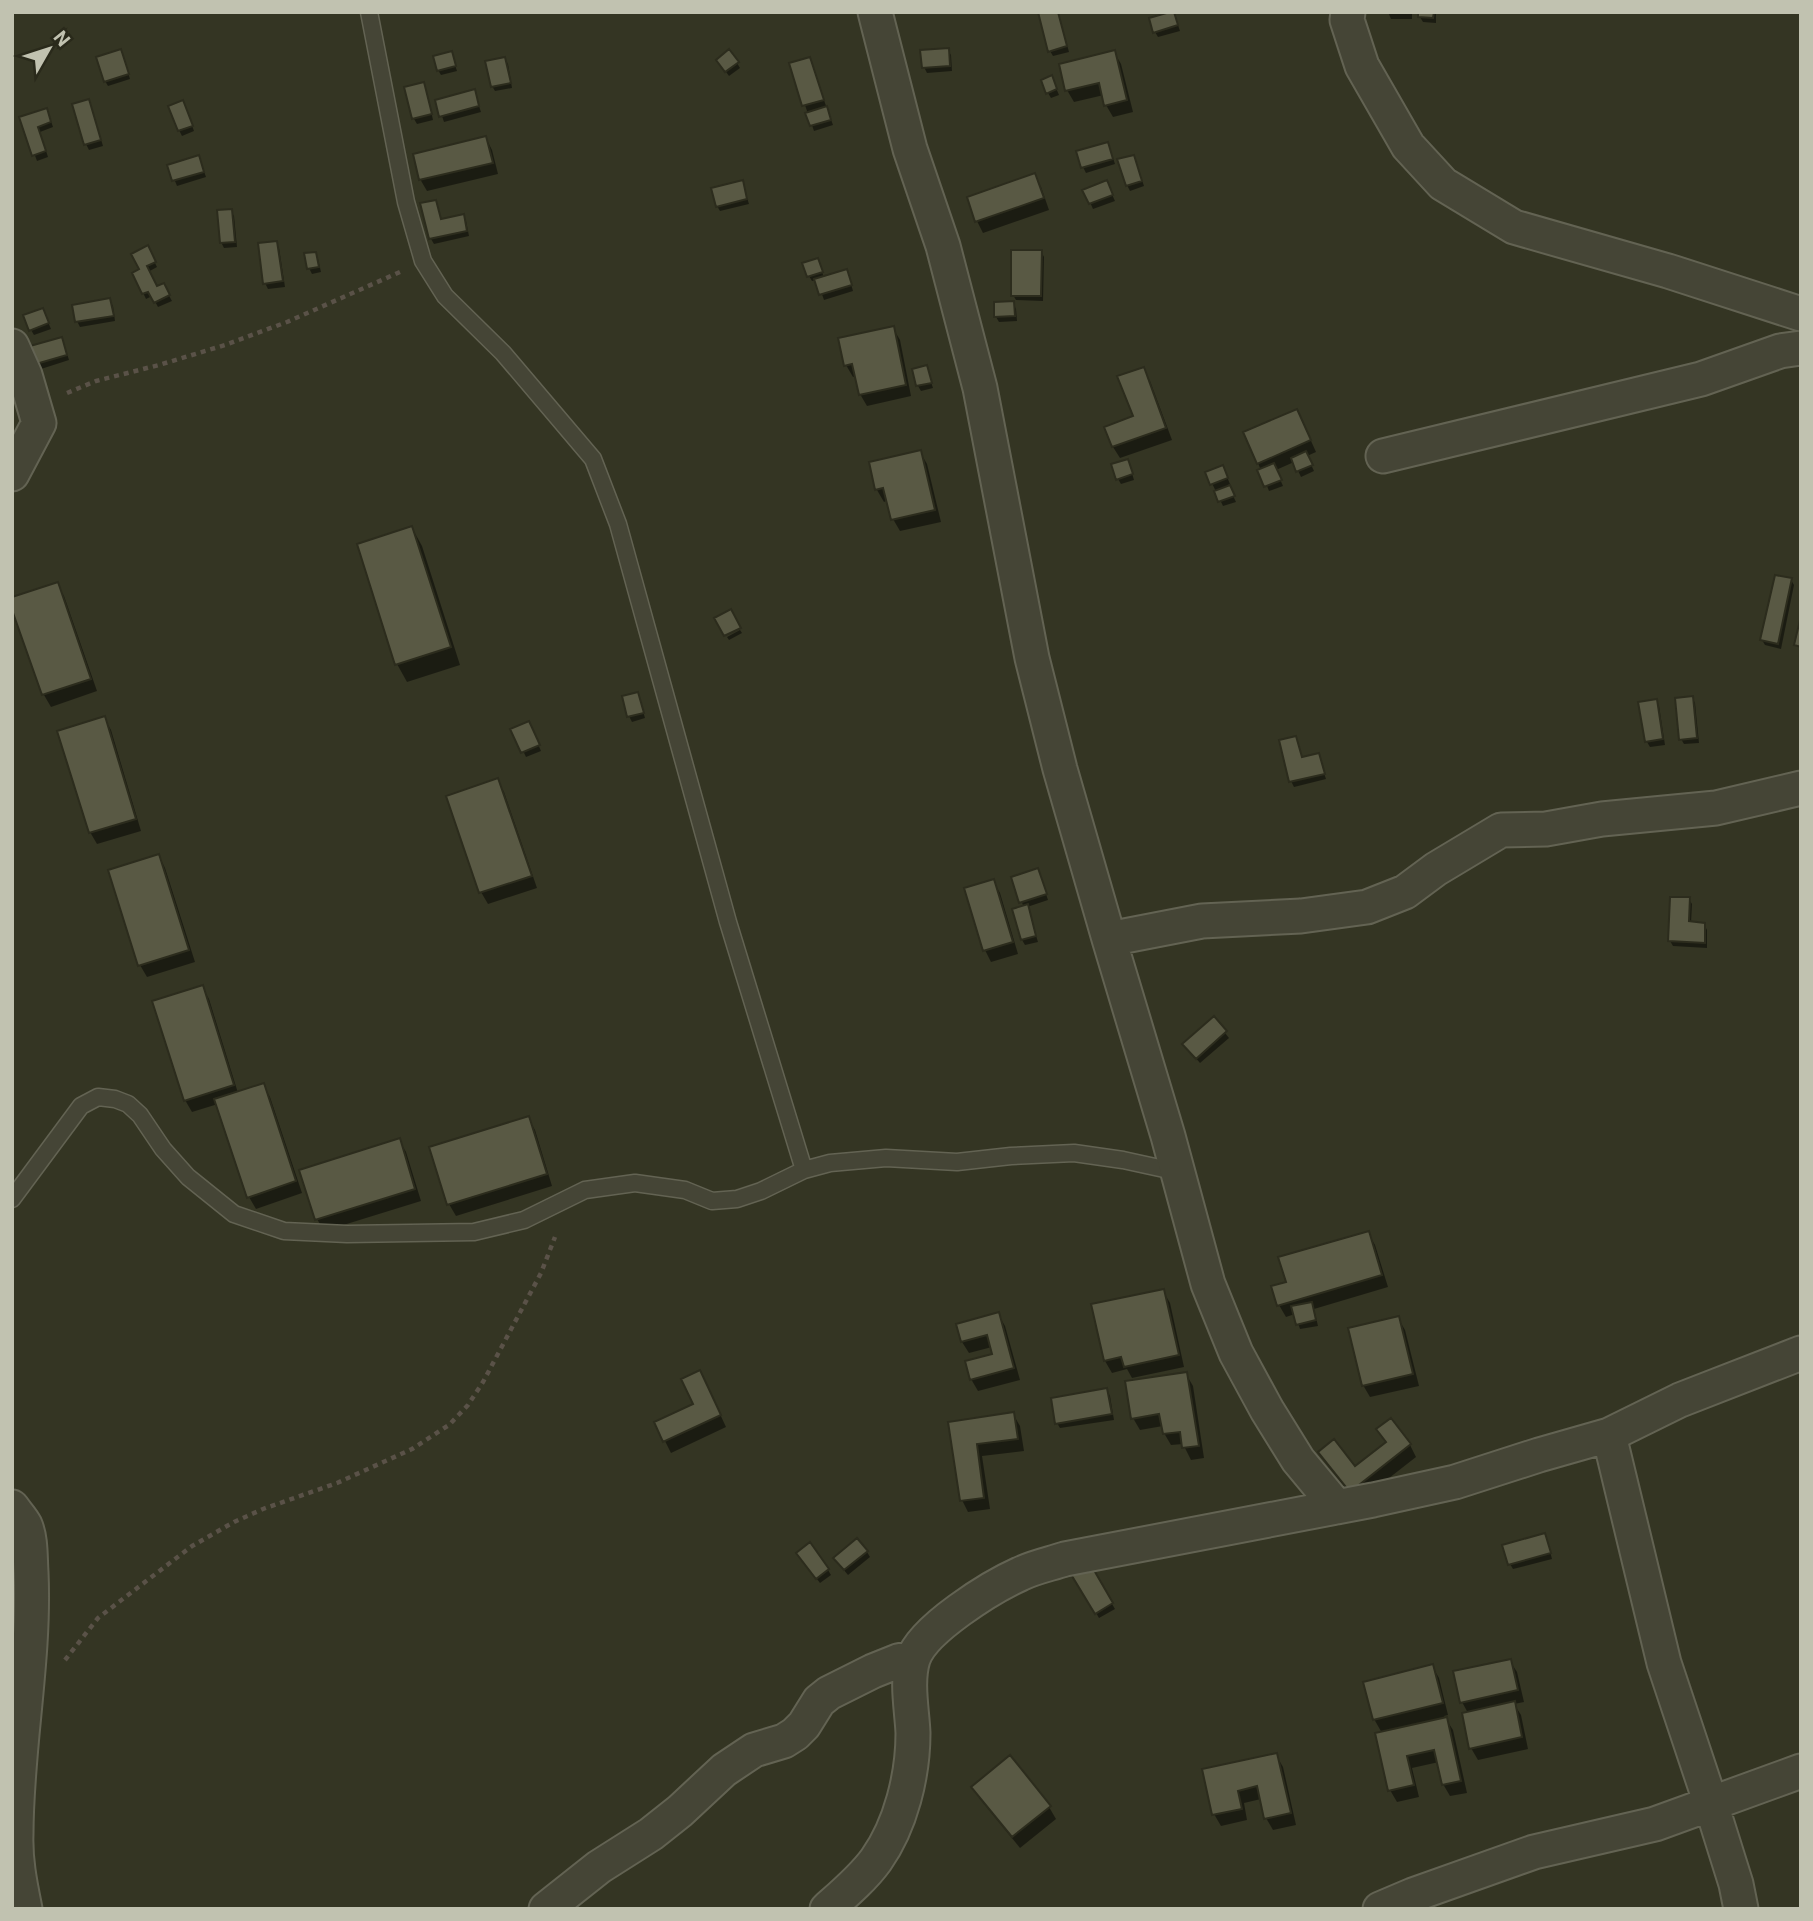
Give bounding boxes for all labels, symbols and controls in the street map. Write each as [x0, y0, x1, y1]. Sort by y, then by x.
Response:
north arrow [14, 14, 84, 84]
text: N [49, 26, 75, 51]

